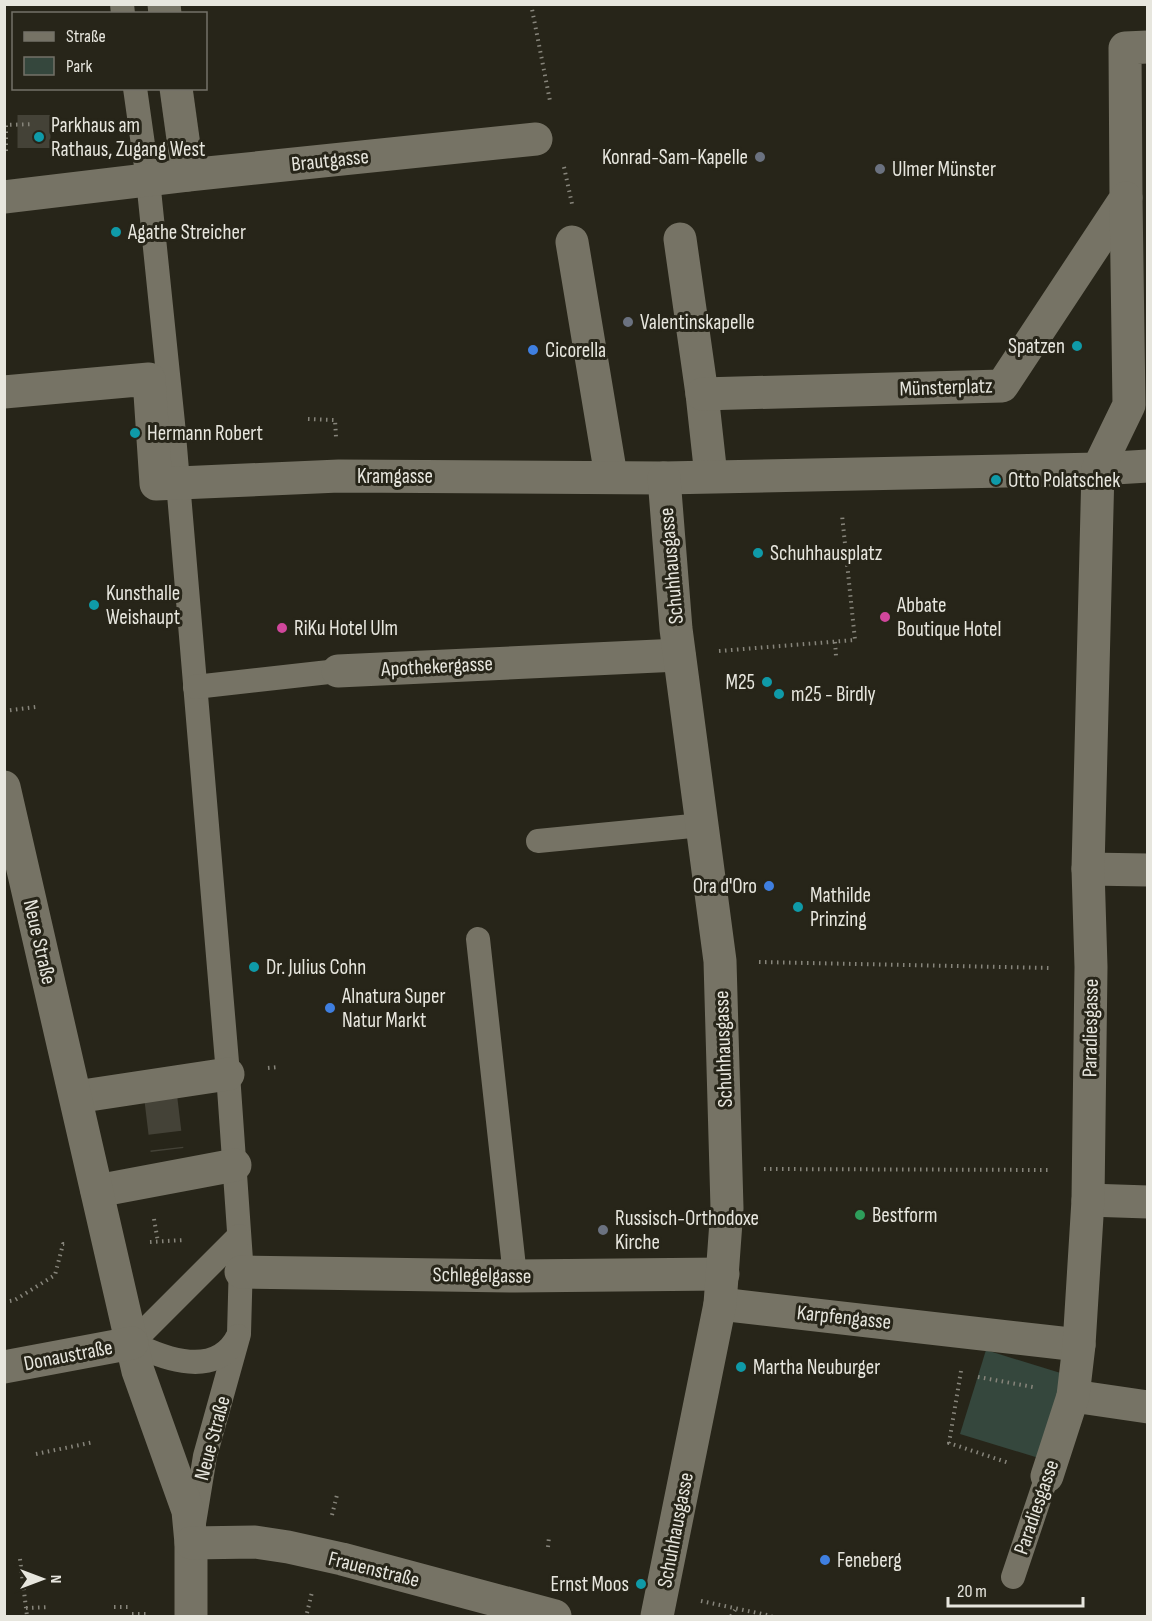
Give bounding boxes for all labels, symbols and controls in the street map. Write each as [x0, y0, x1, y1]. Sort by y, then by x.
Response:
legend [12, 12, 207, 90]
text: Straße [66, 26, 106, 47]
text: Park [66, 56, 92, 77]
place label: Parkhaus am Rathaus, Zugang West [51, 113, 206, 162]
marker: Parkhaus am Rathaus, Zugang West [32, 130, 46, 144]
street label: Brautgasse [290, 144, 370, 177]
place label: Konrad-Sam-Kapelle [602, 145, 748, 170]
marker: Konrad-Sam-Kapelle [753, 150, 767, 164]
place label: Ulmer Münster [892, 157, 996, 182]
marker: Ulmer Münster [873, 162, 887, 176]
place label: Agathe Streicher [127, 220, 246, 245]
marker: Agathe Streicher [109, 225, 123, 239]
place label: Valentinskapelle [640, 310, 755, 335]
marker: Valentinskapelle [621, 315, 635, 329]
place label: Spatzen [1008, 334, 1065, 359]
place label: Cicorella [545, 338, 606, 363]
marker: Spatzen [1070, 339, 1084, 353]
marker: Cicorella [526, 343, 540, 357]
street label: Münsterplatz [899, 373, 994, 402]
place label: Hermann Robert [147, 421, 263, 446]
marker: Hermann Robert [128, 426, 142, 440]
street label: Kramgasse [357, 464, 433, 489]
place label: Otto Polatschek [1008, 468, 1120, 493]
marker: Otto Polatschek [989, 473, 1003, 487]
street label: Schuhhausgasse [654, 507, 689, 625]
place label: Schuhhausplatz [770, 541, 883, 566]
marker: Schuhhausplatz [751, 546, 765, 560]
place label: Kunsthalle Weishaupt [106, 581, 180, 630]
place label: Abbate Boutique Hotel [896, 593, 1001, 642]
marker: Kunsthalle Weishaupt [87, 598, 101, 612]
marker: Abbate Boutique Hotel [878, 610, 892, 624]
place label: RiKu Hotel Ulm [294, 616, 398, 641]
marker: RiKu Hotel Ulm [275, 621, 289, 635]
street label: Apothekergasse [380, 651, 493, 682]
place label: M25 [725, 670, 755, 695]
marker: M25 [760, 675, 774, 689]
place label: m25 - Birdly [791, 682, 876, 707]
marker: m25 - Birdly [772, 687, 786, 701]
place label: Ora d'Oro [693, 874, 757, 899]
marker: Ora d'Oro [762, 879, 776, 893]
place label: Mathilde Prinzing [810, 883, 871, 932]
street label: Neue Straße [18, 897, 61, 987]
marker: Mathilde Prinzing [791, 900, 805, 914]
place label: Dr. Julius Cohn [266, 955, 366, 980]
marker: Dr. Julius Cohn [247, 960, 261, 974]
street label: Paradiesgasse [1077, 979, 1104, 1077]
place label: Alnatura Super Natur Markt [341, 984, 445, 1033]
street label: Schuhhausgasse [709, 990, 738, 1108]
marker: Alnatura Super Natur Markt [323, 1001, 337, 1015]
place label: Bestform [872, 1203, 938, 1228]
place label: Russisch-Orthodoxe Kirche [615, 1206, 759, 1255]
marker: Bestform [853, 1208, 867, 1222]
marker: Russisch-Orthodoxe Kirche [596, 1223, 610, 1237]
street label: Schlegelgasse [432, 1262, 532, 1289]
street label: Karpfengasse [796, 1300, 892, 1335]
street label: Donaustraße [22, 1335, 115, 1376]
place label: Martha Neuburger [753, 1355, 880, 1380]
marker: Martha Neuburger [734, 1360, 748, 1374]
street label: Neue Straße [189, 1393, 236, 1483]
street label: Paradiesgasse [1009, 1457, 1064, 1558]
street label: Schuhhausgasse [652, 1470, 699, 1590]
street label: Frauenstraße [326, 1546, 422, 1593]
place label: Feneberg [837, 1548, 902, 1573]
north arrow [12, 1549, 72, 1609]
marker: Feneberg [818, 1553, 832, 1567]
scale bar [948, 1570, 1083, 1608]
place label: Ernst Moos [551, 1572, 629, 1597]
text: N [46, 1575, 65, 1583]
marker: Ernst Moos [634, 1577, 648, 1591]
text: 20 m [957, 1581, 987, 1602]

